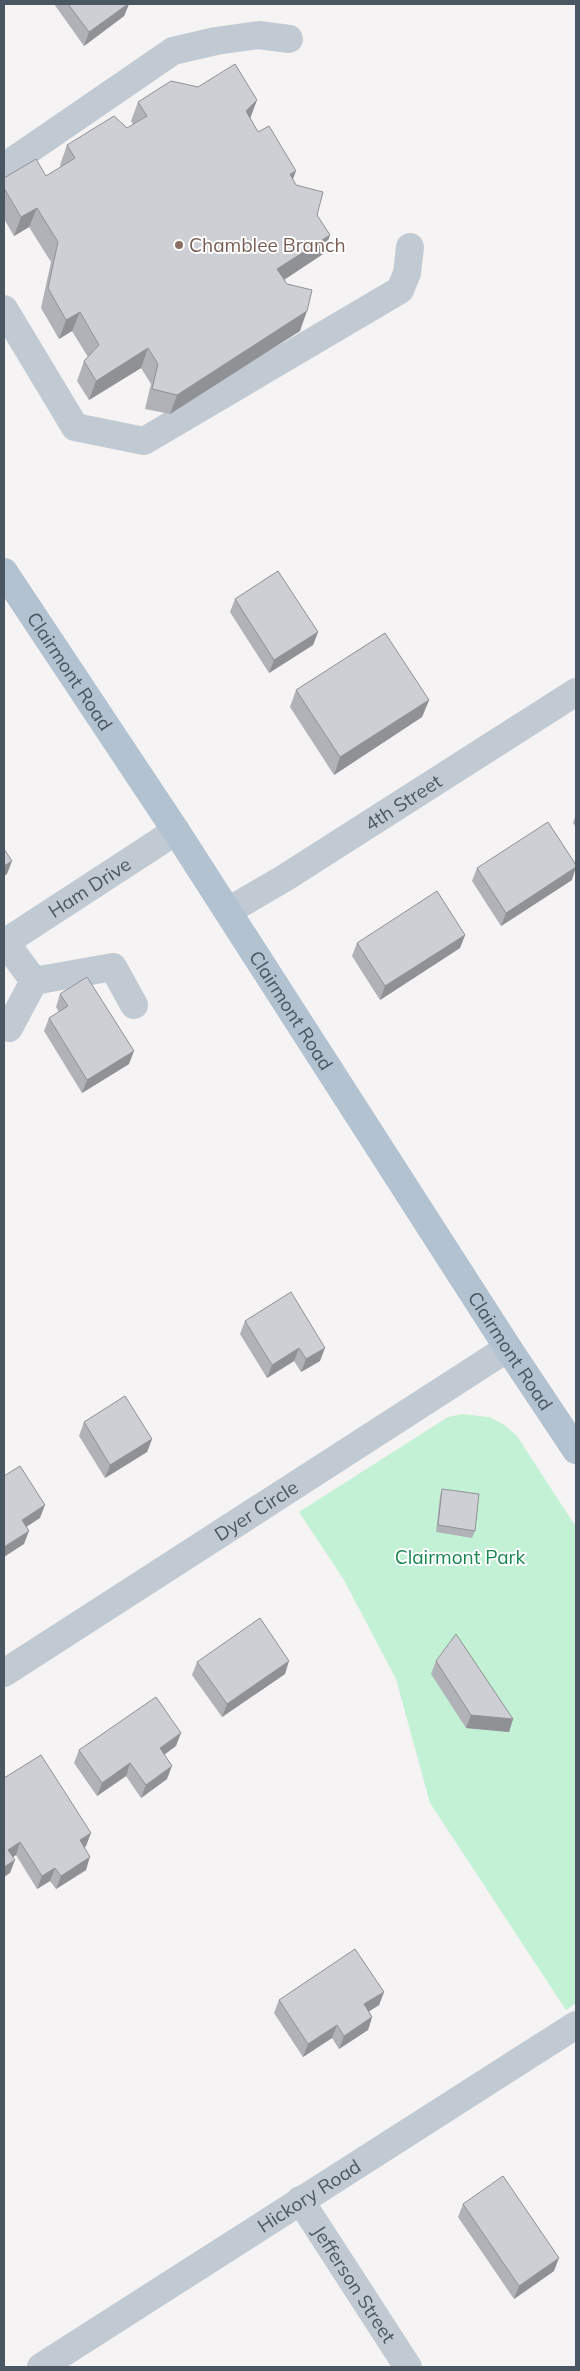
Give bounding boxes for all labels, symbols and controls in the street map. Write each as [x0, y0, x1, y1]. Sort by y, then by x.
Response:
place label: Chamblee Branch [189, 233, 346, 257]
marker: Chamblee Branch [173, 239, 185, 251]
street label: Clairmont Road [22, 607, 118, 735]
street label: 4th Street [360, 769, 446, 836]
street label: Ham Drive [44, 852, 135, 923]
street label: Clairmont Road [244, 946, 338, 1075]
street label: Clairmont Road [463, 1287, 558, 1415]
street label: Dyer Circle [210, 1475, 303, 1546]
park label: Clairmont Park [395, 1545, 526, 1569]
street label: Hickory Road [253, 2154, 365, 2238]
street label: Jefferson Street [308, 2221, 401, 2347]

